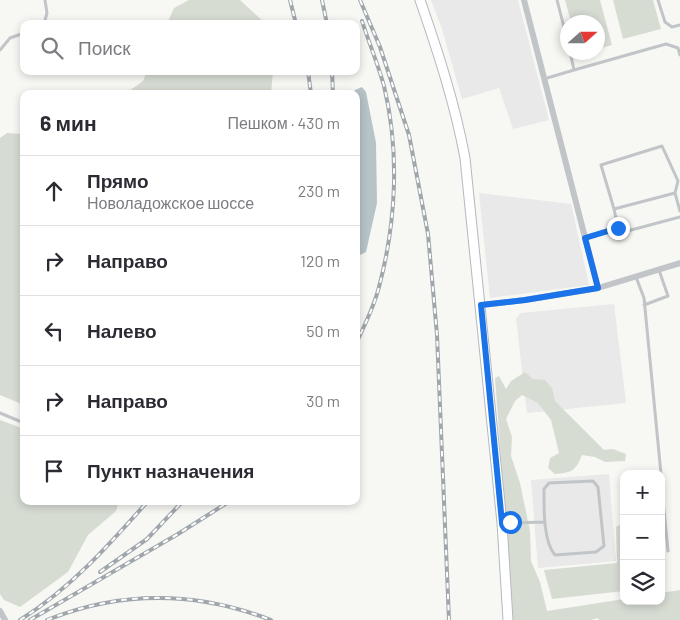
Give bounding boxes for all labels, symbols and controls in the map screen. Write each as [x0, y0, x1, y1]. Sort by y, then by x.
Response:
north arrow [560, 15, 605, 60]
search box [20, 20, 360, 75]
icon: search [38, 34, 66, 62]
text: Поиск [78, 36, 131, 59]
text: 6 мин [40, 110, 97, 135]
text: Пешком · 430 m [227, 113, 340, 132]
text: Прямо [87, 169, 149, 192]
icon: ahead [40, 177, 68, 205]
text: 230 m [298, 181, 340, 200]
text: Новоладожское шоссе [87, 193, 254, 212]
route end [607, 217, 630, 240]
icon: right [40, 247, 68, 275]
text: Направо [87, 249, 168, 272]
text: 120 m [300, 251, 340, 270]
icon: left [40, 317, 68, 345]
text: Налево [87, 319, 157, 342]
text: 50 m [306, 321, 340, 340]
icon: right [40, 387, 68, 415]
text: Направо [87, 389, 168, 412]
text: 30 m [306, 391, 340, 410]
icon: arrive [40, 457, 68, 485]
text: Пункт назначения [87, 459, 254, 482]
map controls [620, 470, 665, 605]
button: + [620, 470, 665, 515]
route start [499, 511, 522, 534]
button: − [620, 515, 665, 560]
button: layers [620, 560, 665, 605]

